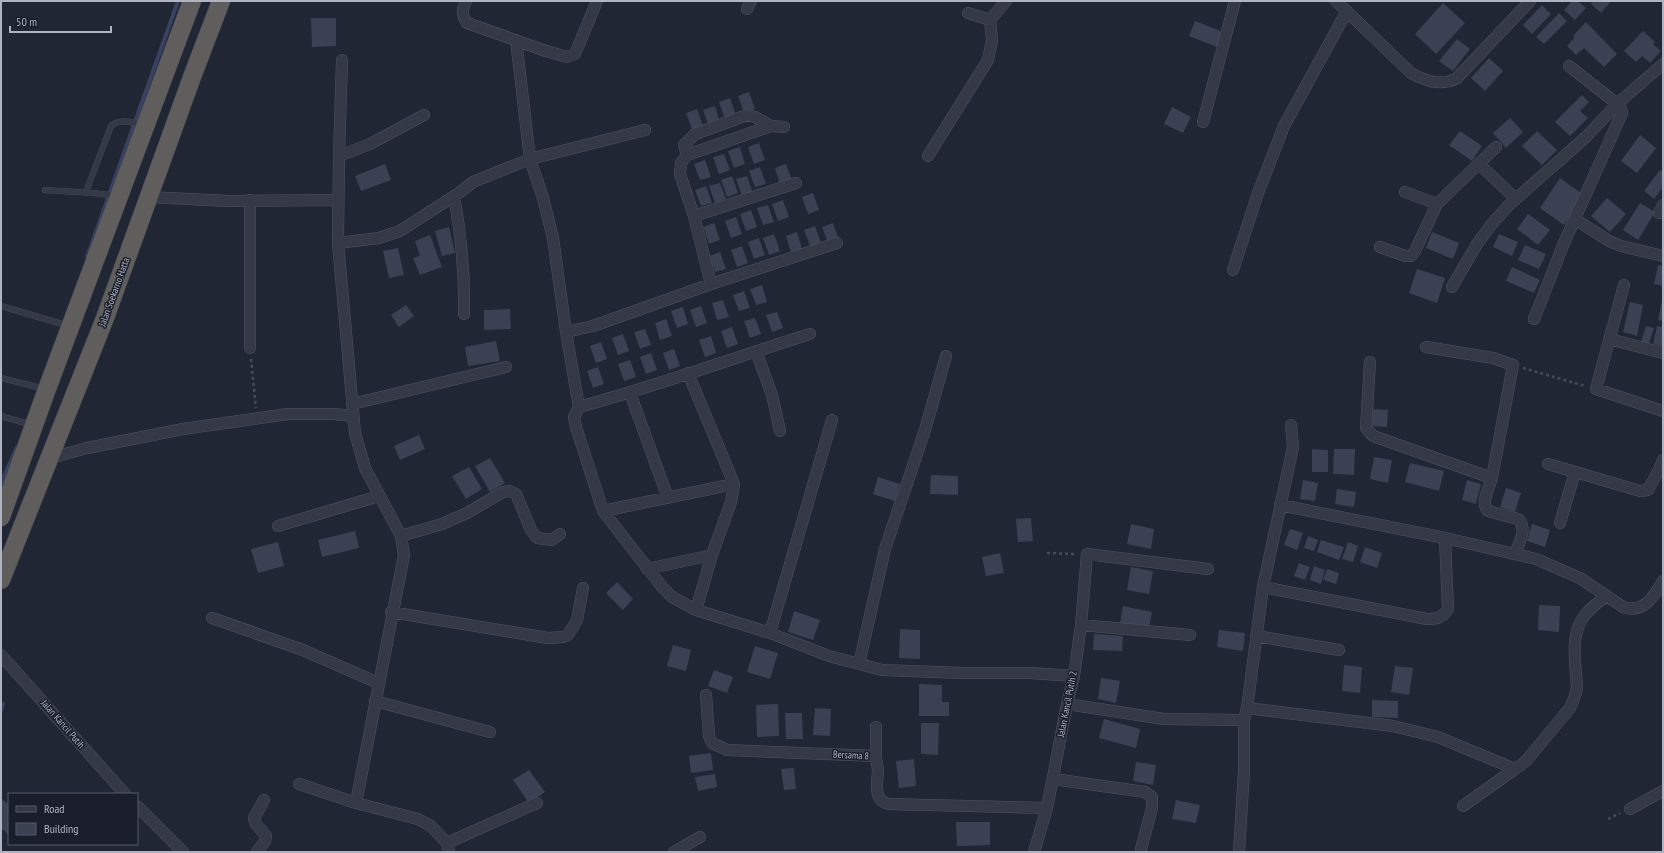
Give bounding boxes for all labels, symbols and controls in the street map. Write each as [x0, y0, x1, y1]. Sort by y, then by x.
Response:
scale bar [10, 8, 111, 34]
text: 50 m [16, 14, 37, 29]
street label: Jalan Soekarno Hatta [95, 256, 132, 329]
street label: Jalan Kancil Putih 2 [1054, 670, 1080, 739]
street label: Jalan Kancil Putih [38, 696, 88, 751]
street label: Bersama 8 [833, 748, 869, 762]
legend [8, 793, 138, 845]
text: Road [44, 801, 64, 816]
text: Building [44, 821, 79, 836]

